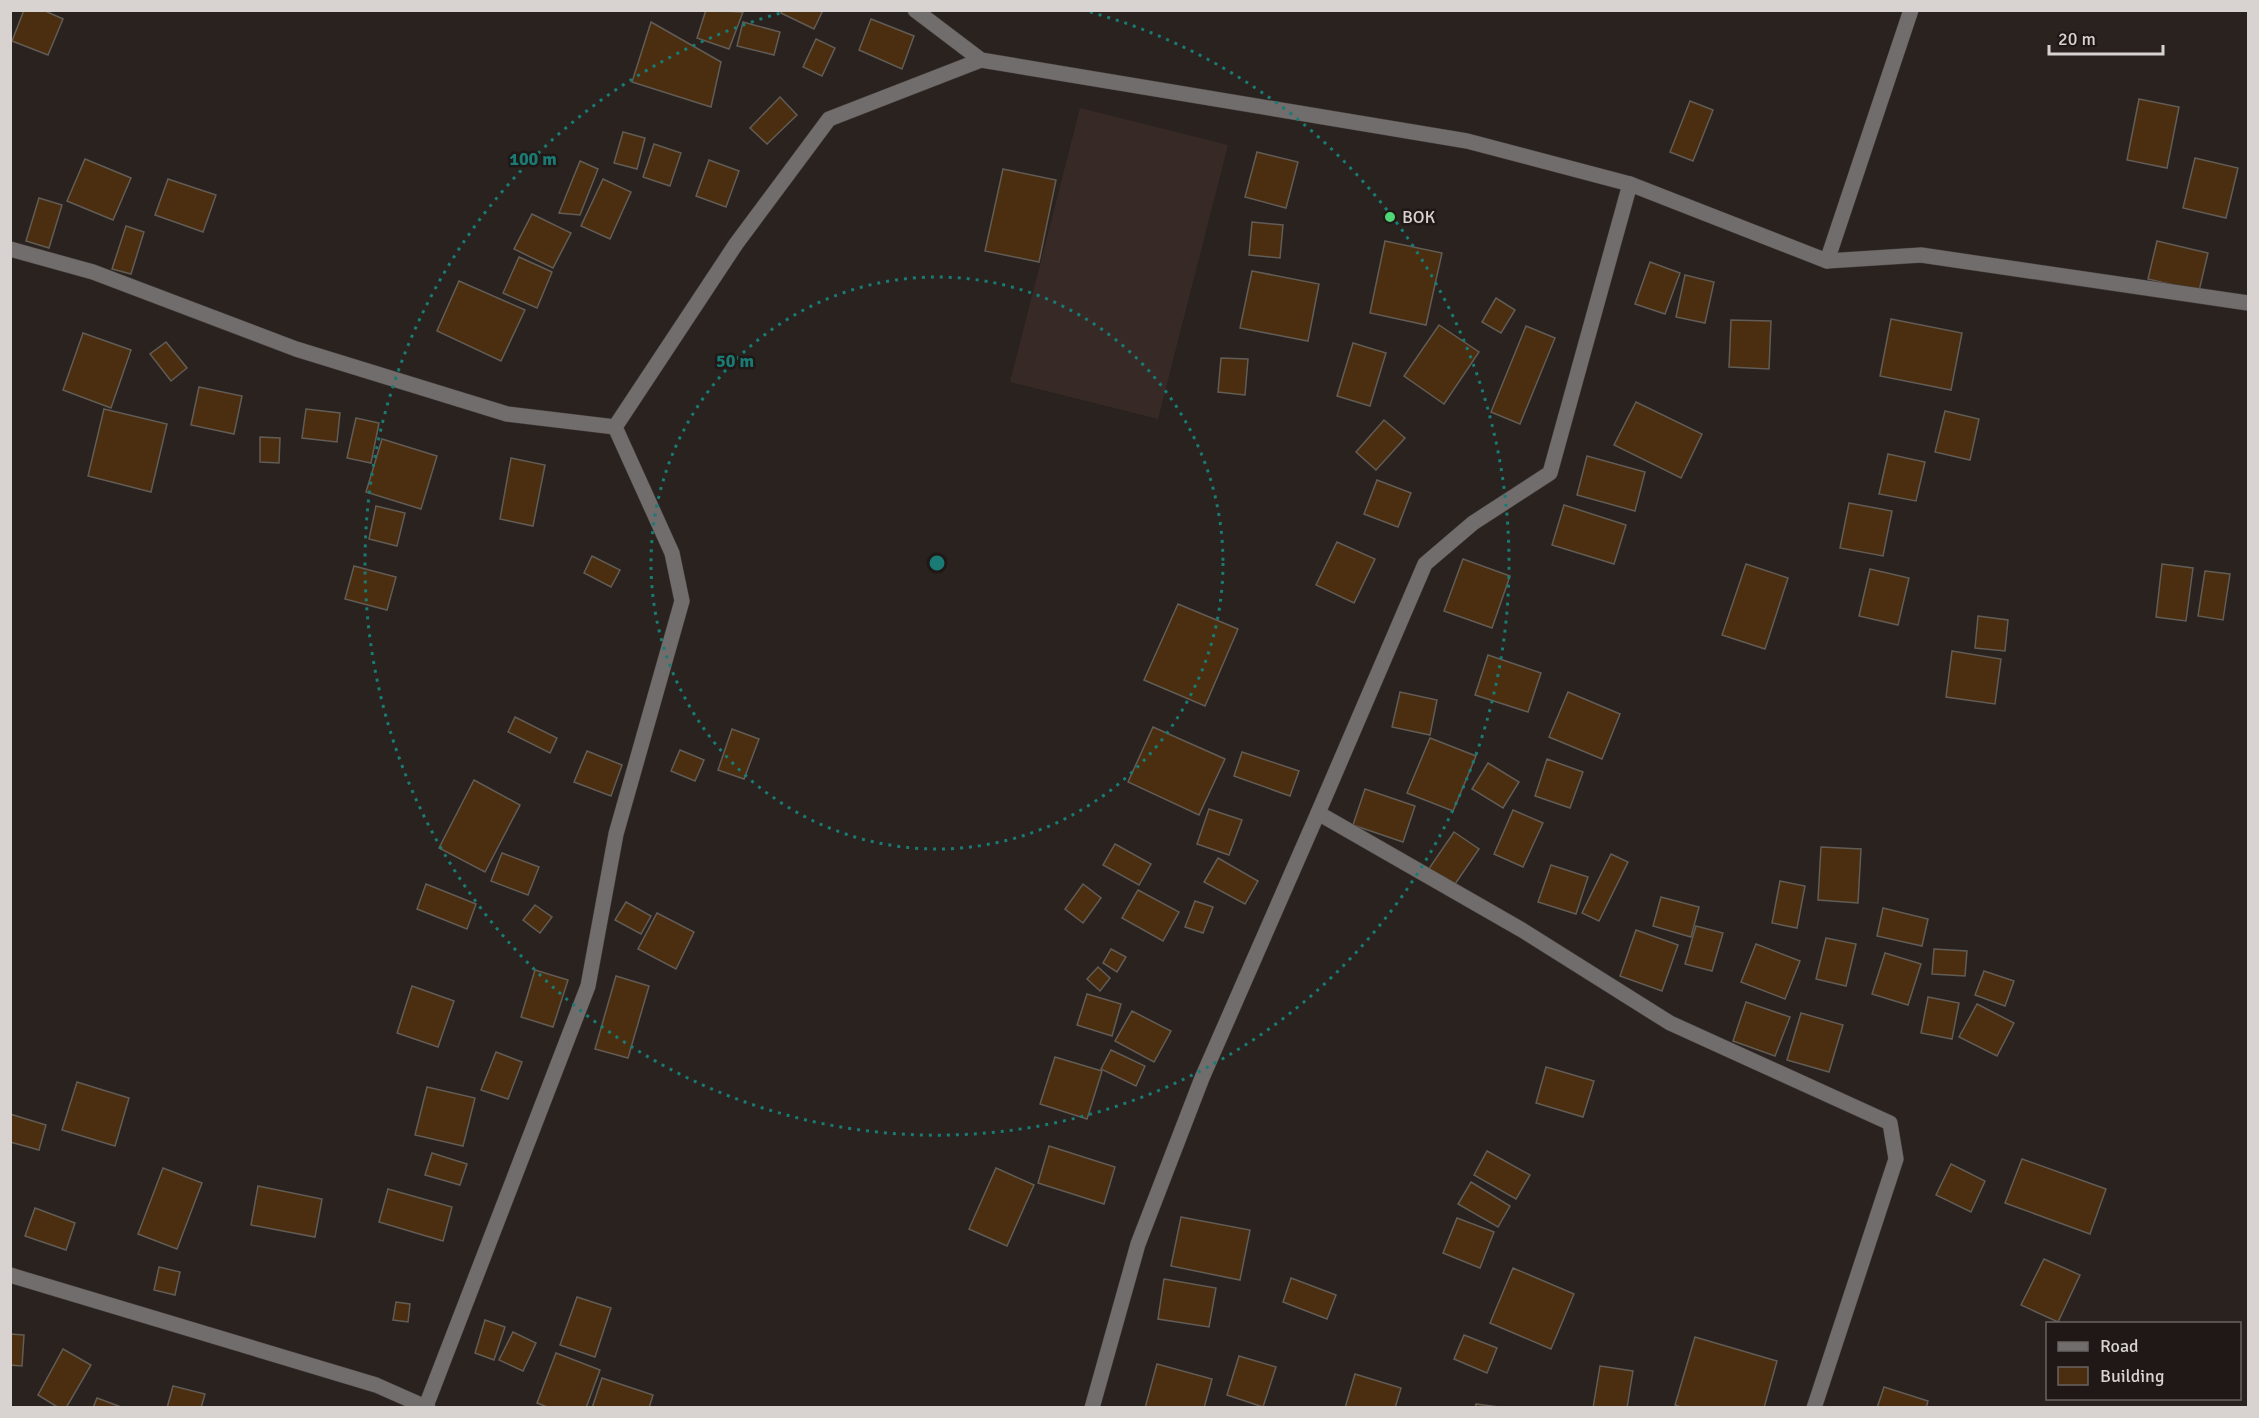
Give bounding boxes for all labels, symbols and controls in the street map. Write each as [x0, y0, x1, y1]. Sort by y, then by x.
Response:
scale bar [2049, 18, 2163, 56]
text: 20 m [2058, 28, 2096, 50]
text: 100 m [509, 148, 557, 170]
place label: BOK [1402, 206, 1436, 228]
marker: BOK [1383, 210, 1397, 224]
text: 50 m [716, 350, 754, 372]
centre of rings [927, 553, 947, 573]
legend [2046, 1322, 2241, 1400]
text: Road [2100, 1335, 2139, 1357]
text: Building [2100, 1365, 2164, 1387]

